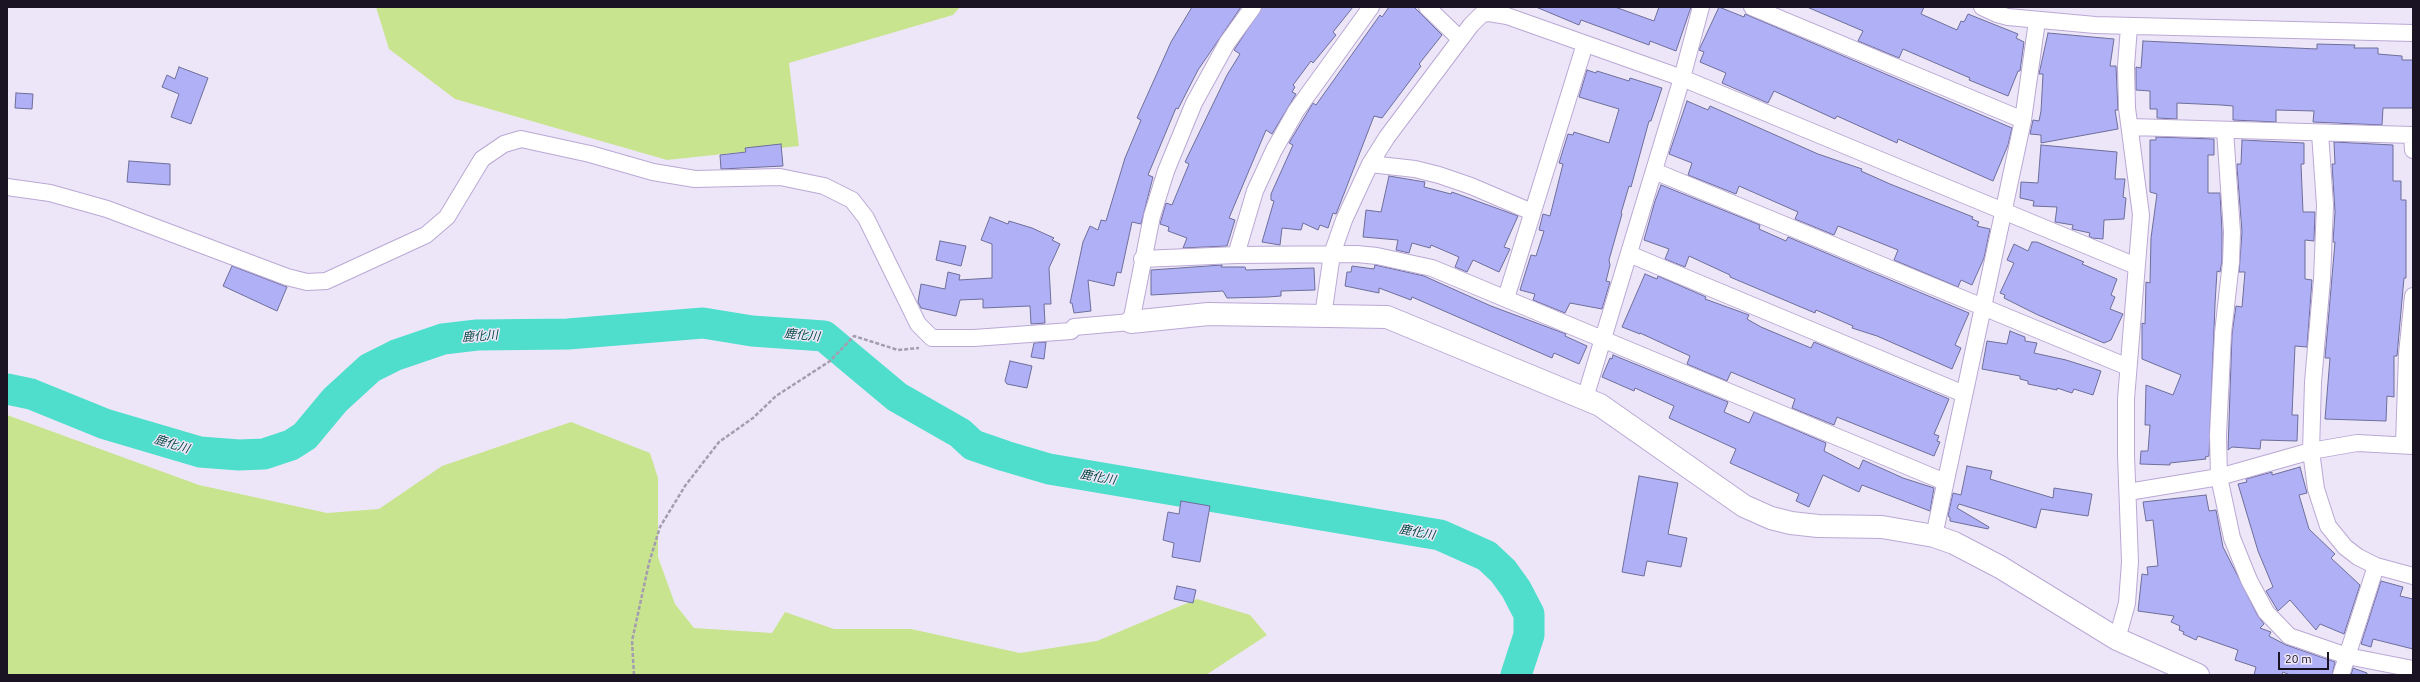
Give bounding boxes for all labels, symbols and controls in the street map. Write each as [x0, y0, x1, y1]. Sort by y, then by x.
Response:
water label: 鹿化川 [783, 326, 821, 344]
water label: 鹿化川 [462, 328, 498, 344]
water label: 鹿化川 [153, 432, 191, 456]
water label: 鹿化川 [1079, 467, 1117, 487]
water label: 鹿化川 [1398, 522, 1436, 542]
scale bar [2280, 644, 2331, 670]
text: 20 m [2285, 652, 2312, 665]

